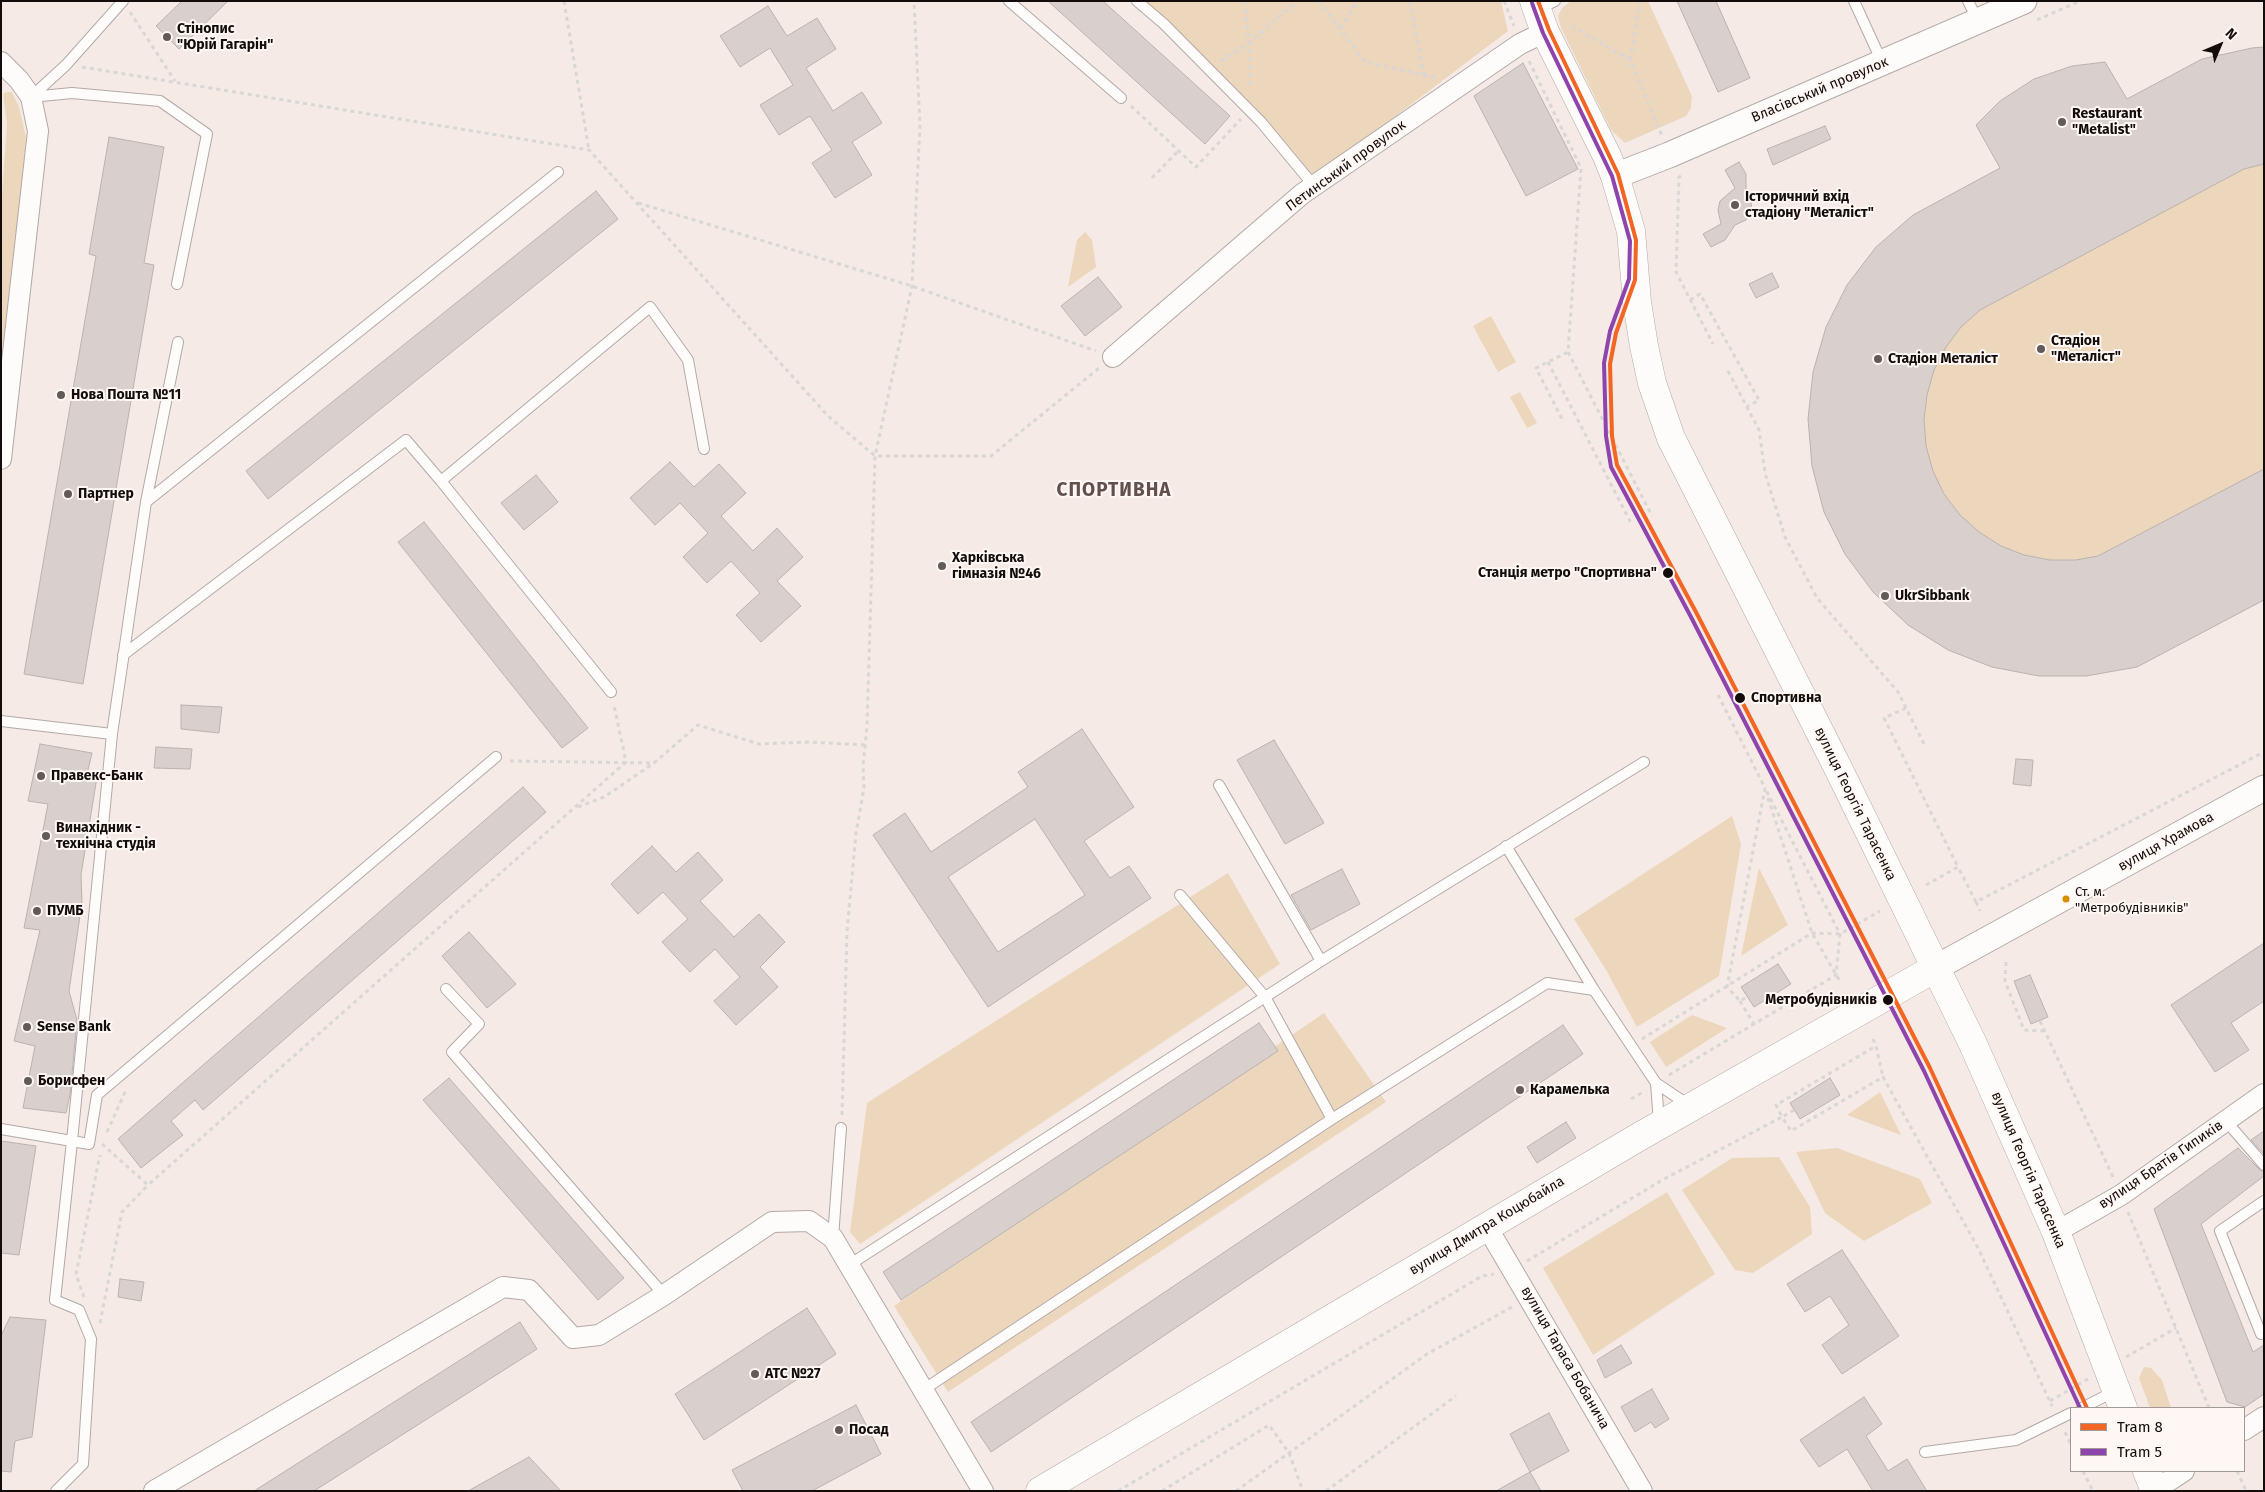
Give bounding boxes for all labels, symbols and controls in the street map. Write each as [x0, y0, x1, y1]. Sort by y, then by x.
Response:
north arrow [2195, 20, 2245, 70]
place label: Стінопис "Юрій Гагарін" [177, 21, 273, 54]
text: N [2222, 25, 2240, 43]
marker: Стінопис "Юрій Гагарін" [161, 31, 173, 43]
street label: Власівський провулок [1749, 54, 1891, 126]
place label: Restaurant "Metalist" [2072, 106, 2142, 138]
marker: Restaurant "Metalist" [2056, 116, 2068, 128]
street label: Петинський провулок [1283, 117, 1409, 215]
place label: Історичний вхід стадіону "Металіст" [1745, 189, 1874, 222]
marker: Історичний вхід стадіону "Металіст" [1729, 199, 1741, 211]
place label: Стадіон "Металіст" [2051, 333, 2121, 366]
marker: Стадіон "Металіст" [2035, 343, 2047, 355]
place label: Стадіон Металіст [1888, 351, 1998, 367]
marker: Стадіон Металіст [1872, 353, 1884, 365]
place label: Нова Пошта №11 [71, 387, 181, 403]
marker: Нова Пошта №11 [55, 389, 67, 401]
district label: СПОРТИВНА [1055, 480, 1173, 502]
place label: Партнер [78, 486, 134, 502]
marker: Партнер [62, 488, 74, 500]
place label: Харківська гімназія №46 [952, 550, 1041, 582]
marker: Харківська гімназія №46 [936, 560, 948, 572]
place label: Станція метро "Спортивна" [1478, 565, 1657, 581]
marker: Станція метро "Спортивна" [1661, 566, 1675, 580]
place label: UkrSibbank [1895, 588, 1969, 604]
marker: UkrSibbank [1879, 590, 1891, 602]
place label: Спортивна [1751, 690, 1822, 706]
marker: Спортивна [1733, 691, 1747, 705]
street label: вулиця Георгія Тарасенка [1810, 725, 1900, 883]
place label: Правекс-Банк [51, 768, 143, 784]
marker: Правекс-Банк [35, 770, 47, 782]
street label: вулиця Храмова [2115, 809, 2217, 875]
place label: Винахідник - технічна студія [56, 820, 156, 852]
marker: Винахідник - технічна студія [40, 830, 52, 842]
place label: Ст. м. "Метробудівників" [2075, 884, 2188, 915]
marker: Ст. м. "Метробудівників" [2061, 894, 2071, 904]
place label: ПУМБ [47, 903, 84, 919]
marker: ПУМБ [31, 905, 43, 917]
place label: Метробудівників [1765, 992, 1877, 1008]
marker: Метробудівників [1881, 993, 1895, 1007]
place label: Sense Bank [37, 1019, 111, 1035]
marker: Sense Bank [21, 1021, 33, 1033]
place label: Борисфен [38, 1073, 105, 1089]
marker: Борисфен [22, 1075, 34, 1087]
place label: Карамелька [1530, 1082, 1610, 1098]
marker: Карамелька [1514, 1084, 1526, 1096]
street label: вулиця Георгія Тарасенка [1987, 1089, 2069, 1251]
street label: вулиця Братів Гипиків [2096, 1117, 2226, 1213]
street label: вулиця Дмитра Коцюбайла [1406, 1173, 1568, 1279]
street label: вулиця Тараса Бобанича [1517, 1284, 1613, 1432]
place label: АТС №27 [765, 1366, 821, 1382]
marker: АТС №27 [749, 1368, 761, 1380]
legend [2070, 1407, 2245, 1472]
text: Tram 8 [2117, 1418, 2163, 1436]
place label: Посад [849, 1422, 888, 1438]
marker: Посад [833, 1424, 845, 1436]
text: Tram 5 [2117, 1443, 2162, 1461]

